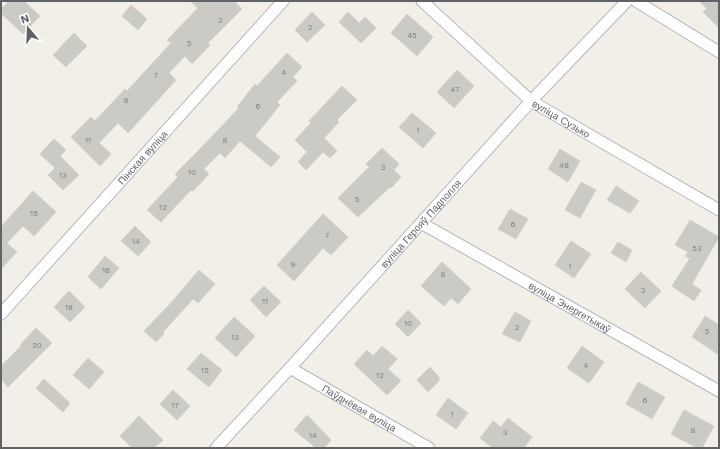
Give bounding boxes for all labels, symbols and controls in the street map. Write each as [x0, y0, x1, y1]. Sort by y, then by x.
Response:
north arrow [8, 8, 48, 48]
text: N [19, 12, 31, 26]
house number: 3 [218, 16, 223, 25]
house number: 2 [308, 23, 313, 32]
house number: 45 [407, 31, 417, 40]
house number: 5 [187, 39, 192, 48]
house number: 4 [282, 68, 287, 77]
house number: 7 [154, 71, 159, 80]
house number: 47 [451, 85, 460, 94]
house number: 9 [124, 96, 129, 105]
street label: вуліца Сузько [530, 98, 592, 140]
house number: 6 [256, 102, 261, 111]
house number: 1 [416, 126, 420, 135]
street label: Пінская вуліца [116, 128, 170, 187]
house number: 11 [85, 136, 91, 145]
house number: 8 [223, 136, 228, 145]
house number: 49 [559, 161, 569, 170]
house number: 3 [381, 163, 386, 172]
house number: 10 [188, 168, 196, 177]
house number: 13 [59, 171, 67, 180]
street label: вуліца Герояў Падполля [379, 177, 463, 270]
house number: 5 [355, 195, 360, 204]
house number: 12 [159, 203, 167, 212]
house number: 15 [30, 209, 38, 218]
house number: 6 [511, 220, 516, 229]
house number: 7 [325, 231, 330, 240]
house number: 14 [132, 237, 140, 246]
house number: 53 [692, 244, 702, 253]
house number: 9 [291, 260, 296, 269]
house number: 1 [568, 262, 572, 271]
house number: 16 [102, 266, 110, 275]
house number: 8 [441, 270, 446, 279]
street label: вуліца Энергетыкаў [527, 280, 613, 335]
house number: 3 [641, 286, 646, 295]
house number: 11 [262, 297, 268, 306]
house number: 18 [65, 303, 73, 312]
house number: 10 [404, 319, 412, 328]
house number: 2 [515, 323, 520, 332]
house number: 5 [705, 327, 710, 336]
house number: 13 [231, 333, 239, 342]
house number: 20 [32, 341, 42, 350]
house number: 4 [584, 361, 589, 370]
house number: 15 [201, 366, 209, 375]
house number: 12 [376, 371, 384, 380]
street label: Паўднёвая вуліца [320, 383, 398, 434]
house number: 6 [643, 396, 648, 405]
house number: 17 [171, 401, 179, 410]
house number: 1 [450, 410, 454, 419]
house number: 8 [691, 426, 696, 435]
house number: 3 [503, 428, 508, 437]
house number: 14 [309, 431, 317, 440]

